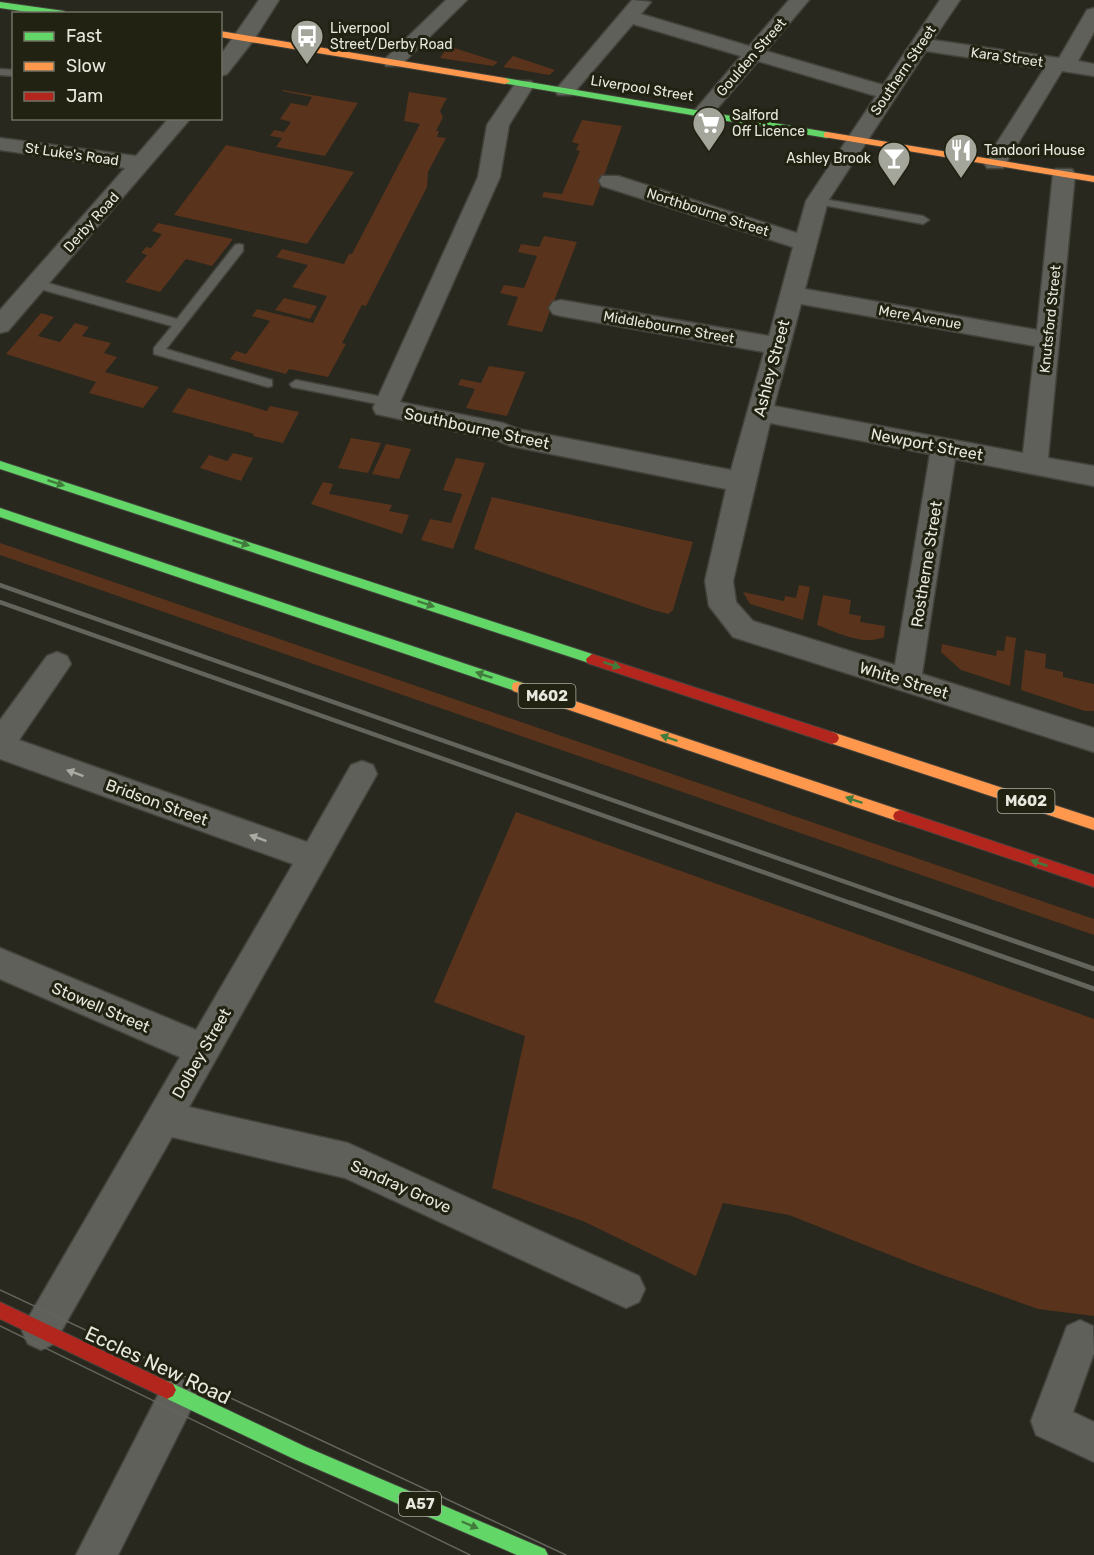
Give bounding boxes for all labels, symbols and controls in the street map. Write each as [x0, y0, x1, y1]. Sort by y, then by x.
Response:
legend [12, 12, 222, 120]
street label: Goulden Street [713, 14, 790, 100]
bus stop icon: Liverpool Street/Derby Road [289, 18, 325, 65]
place label: Liverpool Street/Derby Road [330, 20, 453, 53]
street label: Southern Street [867, 22, 940, 118]
text: Fast [66, 25, 102, 47]
street label: Kara Street [970, 44, 1045, 71]
text: Slow [66, 55, 106, 77]
street label: Liverpool Street [589, 72, 695, 105]
text: Jam [66, 85, 103, 107]
supermarket icon: Salford Off Licence [691, 105, 727, 152]
place label: Salford Off Licence [732, 107, 805, 140]
restaurant icon: Tandoori House [943, 132, 979, 179]
street label: St Luke's Road [24, 139, 120, 169]
bar icon: Ashley Brook [876, 140, 912, 187]
place label: Tandoori House [984, 142, 1085, 159]
place label: Ashley Brook [786, 150, 872, 167]
street label: Northbourne Street [645, 185, 772, 240]
street label: Derby Road [60, 189, 123, 256]
street label: Knutsford Street [1036, 264, 1065, 374]
street label: Mere Avenue [877, 302, 963, 333]
street label: Middlebourne Street [602, 308, 736, 347]
street label: Ashley Street [749, 317, 794, 419]
street label: Southbourne Street [403, 404, 551, 453]
street label: Newport Street [869, 424, 985, 465]
one-way arrow [47, 478, 65, 488]
street label: Rostherne Street [907, 500, 946, 629]
one-way arrow [232, 539, 250, 549]
one-way arrow [417, 600, 435, 609]
street label: White Street [857, 658, 951, 703]
one-way arrow [603, 661, 621, 670]
one-way arrow [475, 670, 493, 680]
road number: M602 [518, 684, 576, 708]
one-way arrow [660, 732, 678, 742]
one-way arrow [66, 767, 84, 777]
street label: Bridson Street [103, 775, 211, 830]
road number: M602 [998, 789, 1054, 813]
one-way arrow [845, 795, 863, 804]
one-way arrow [249, 833, 267, 843]
one-way arrow [1030, 857, 1048, 867]
street label: Stowell Street [49, 978, 153, 1037]
street label: Dolbey Street [168, 1005, 235, 1102]
street label: Sandray Grove [348, 1156, 454, 1217]
street label: Eccles New Road [81, 1321, 235, 1409]
road number: A57 [399, 1492, 441, 1516]
one-way arrow [461, 1521, 478, 1530]

